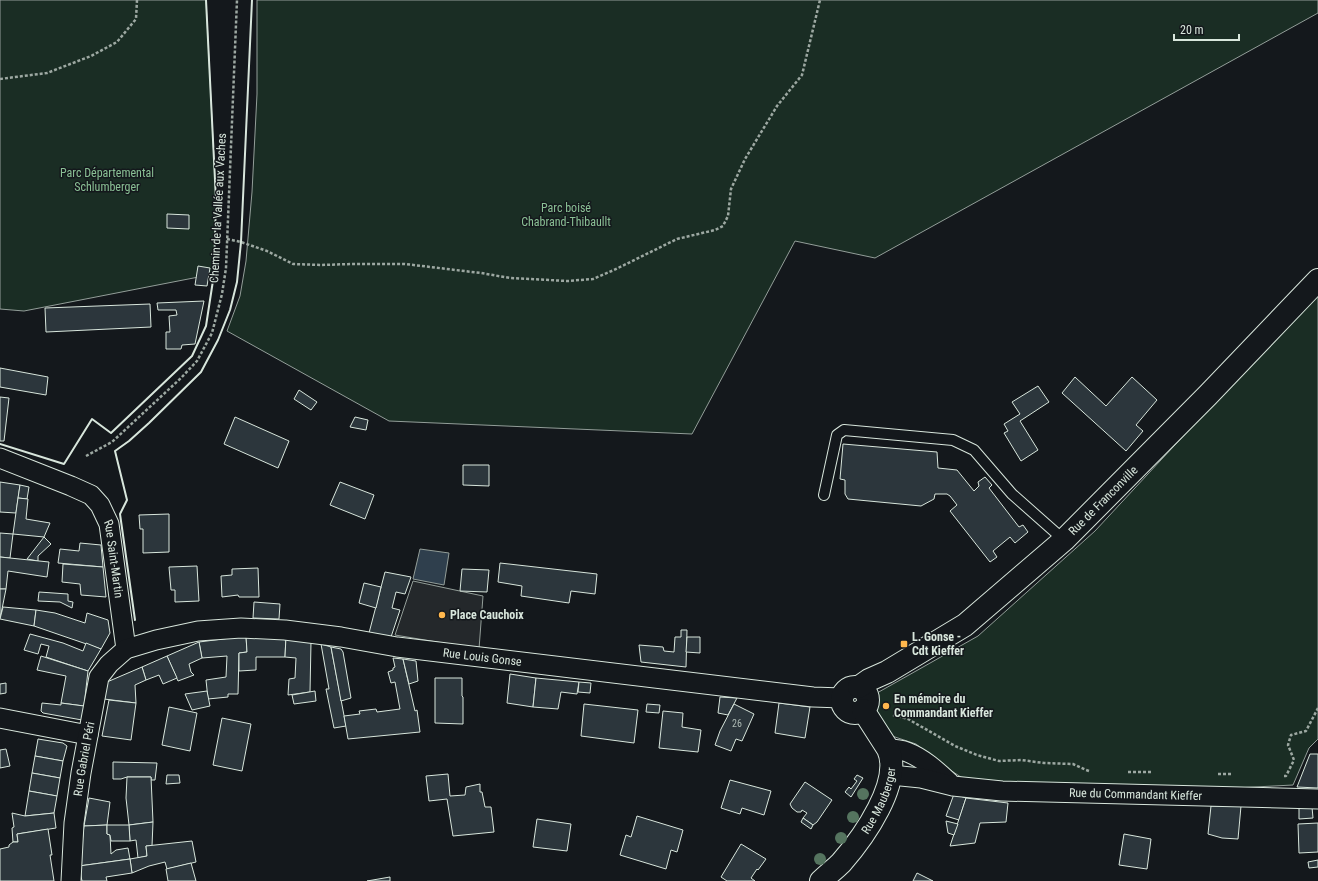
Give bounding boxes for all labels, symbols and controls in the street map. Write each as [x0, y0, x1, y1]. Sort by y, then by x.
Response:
scale bar [1174, 16, 1239, 42]
text: 20 m [1180, 23, 1204, 37]
street label: Chemin de la Vallée aux Vaches [207, 133, 229, 283]
park label: Parc Départemental Schlumberger [60, 166, 154, 194]
park label: Parc boisé Chabrand-Thibaullt [521, 201, 611, 229]
street label: Rue de Franconville [1066, 463, 1141, 538]
street label: Rue Saint-Martin [101, 517, 126, 599]
place label: Place Cauchoix [450, 608, 524, 622]
marker: Place Cauchoix [437, 610, 447, 620]
place label: L. Gonse - Cdt Kieffer [912, 630, 964, 658]
marker: L. Gonse - Cdt Kieffer [899, 639, 909, 649]
street label: Rue Louis Gonse [442, 646, 523, 669]
place label: En mémoire du Commandant Kieffer [894, 692, 993, 720]
marker: En mémoire du Commandant Kieffer [881, 701, 891, 711]
house number: 26 [732, 718, 742, 729]
street label: Rue Gabriel Péri [71, 720, 98, 797]
street label: Rue Mauberger [858, 766, 898, 837]
street label: Rue du Commandant Kieffer [1069, 786, 1203, 803]

